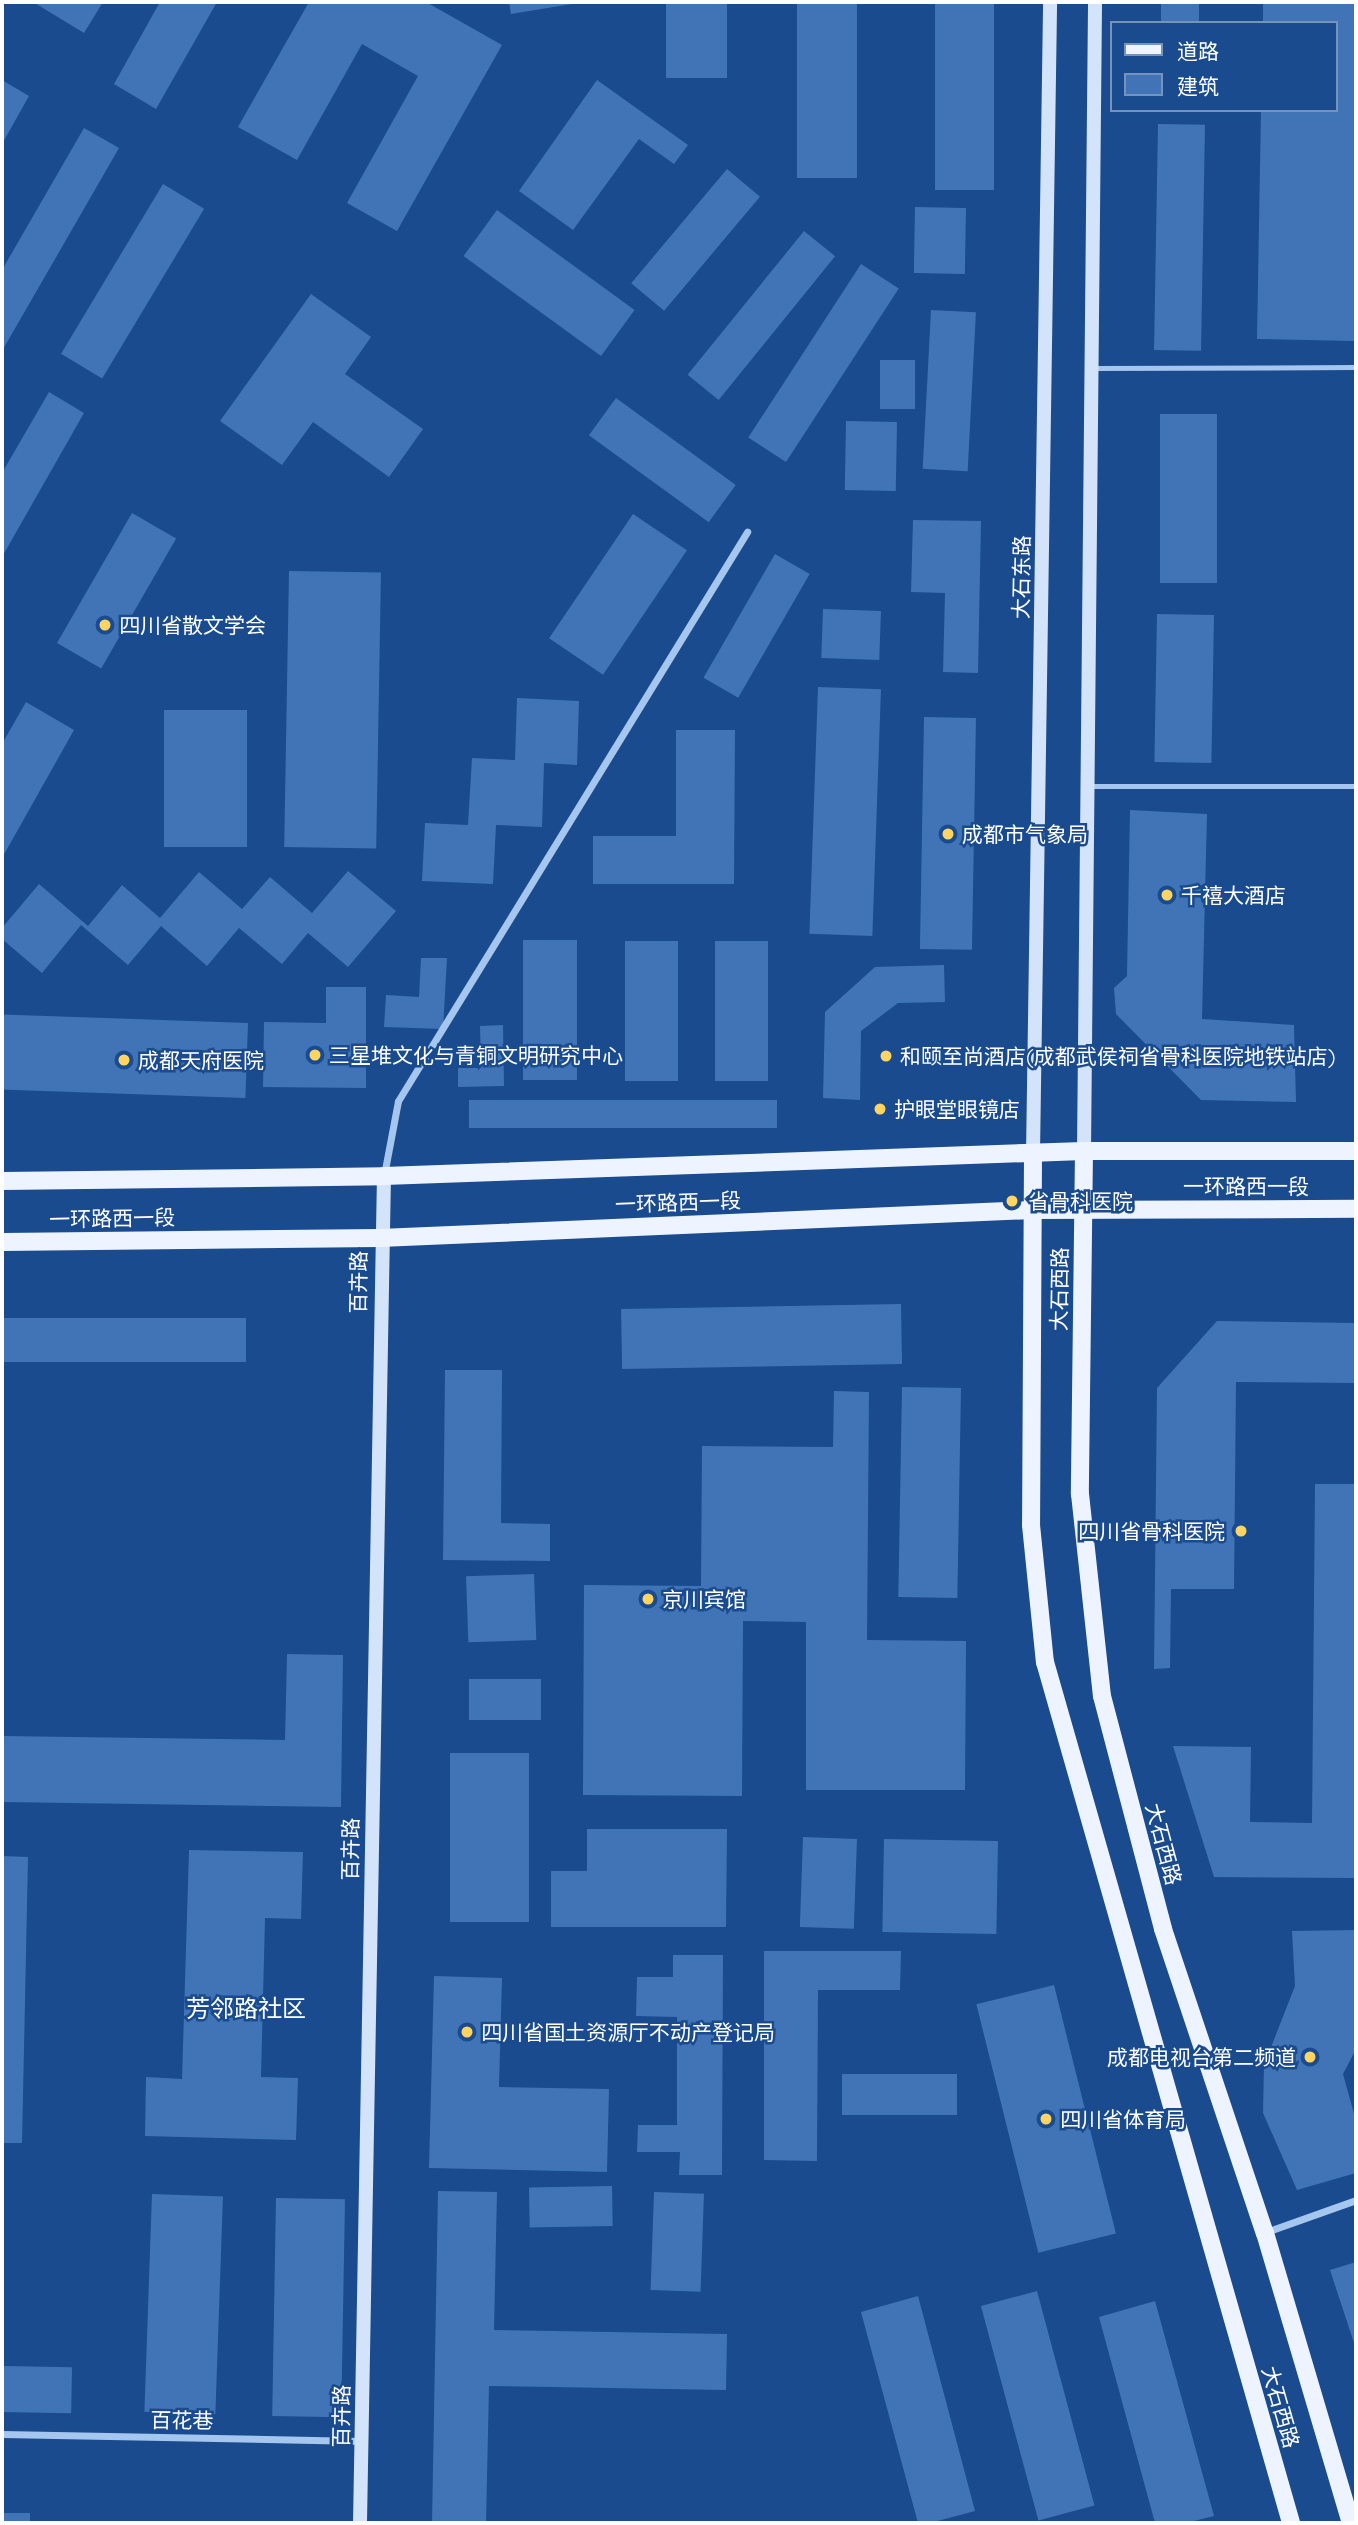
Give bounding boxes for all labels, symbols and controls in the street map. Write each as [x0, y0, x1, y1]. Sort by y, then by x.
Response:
legend [1110, 21, 1337, 112]
text: 道路 [1177, 38, 1219, 64]
text: 建筑 [1177, 73, 1219, 99]
street label: 大石东路 [1008, 535, 1034, 619]
place label: 四川省散文学会 [119, 612, 266, 638]
marker: 四川省散文学会 [97, 617, 113, 633]
place label: 成都市气象局 [962, 821, 1088, 847]
marker: 成都市气象局 [940, 826, 956, 842]
place label: 千禧大酒店 [1181, 882, 1286, 908]
marker: 千禧大酒店 [1159, 887, 1175, 903]
place label: 三星堆文化与青铜文明研究中心 [329, 1042, 623, 1068]
place label: 和颐至尚酒店(成都武侯祠省骨科医院地铁站店) [900, 1043, 1336, 1069]
place label: 成都天府医院 [138, 1047, 264, 1073]
marker: 三星堆文化与青铜文明研究中心 [307, 1047, 323, 1063]
marker: 和颐至尚酒店(成都武侯祠省骨科医院地铁站店) [878, 1048, 894, 1064]
marker: 成都天府医院 [116, 1052, 132, 1068]
place label: 护眼堂眼镜店 [894, 1096, 1020, 1122]
marker: 护眼堂眼镜店 [872, 1101, 888, 1117]
street label: 一环路西一段 [1183, 1173, 1309, 1199]
street label: 一环路西一段 [615, 1187, 741, 1217]
place label: 省骨科医院 [1028, 1188, 1133, 1214]
marker: 省骨科医院 [1002, 1191, 1022, 1211]
street label: 一环路西一段 [49, 1204, 175, 1232]
street label: 大石西路 [1046, 1247, 1072, 1331]
street label: 百卉路 [345, 1250, 371, 1314]
place label: 四川省骨科医院 [1078, 1518, 1225, 1544]
marker: 四川省骨科医院 [1231, 1521, 1251, 1541]
place label: 京川宾馆 [662, 1586, 746, 1612]
marker: 京川宾馆 [640, 1591, 656, 1607]
street label: 大石西路 [1141, 1800, 1187, 1888]
street label: 百卉路 [337, 1817, 363, 1881]
district label: 芳邻路社区 [186, 1995, 306, 2023]
place label: 四川省国土资源厅不动产登记局 [481, 2019, 775, 2045]
marker: 四川省国土资源厅不动产登记局 [459, 2024, 475, 2040]
place label: 成都电视台第二频道 [1107, 2044, 1296, 2070]
marker: 成都电视台第二频道 [1302, 2049, 1318, 2065]
place label: 四川省体育局 [1060, 2106, 1186, 2132]
marker: 四川省体育局 [1038, 2111, 1054, 2127]
street label: 大石西路 [1257, 2363, 1305, 2451]
street label: 百卉路 [328, 2384, 354, 2448]
street label: 百花巷 [150, 2407, 214, 2433]

